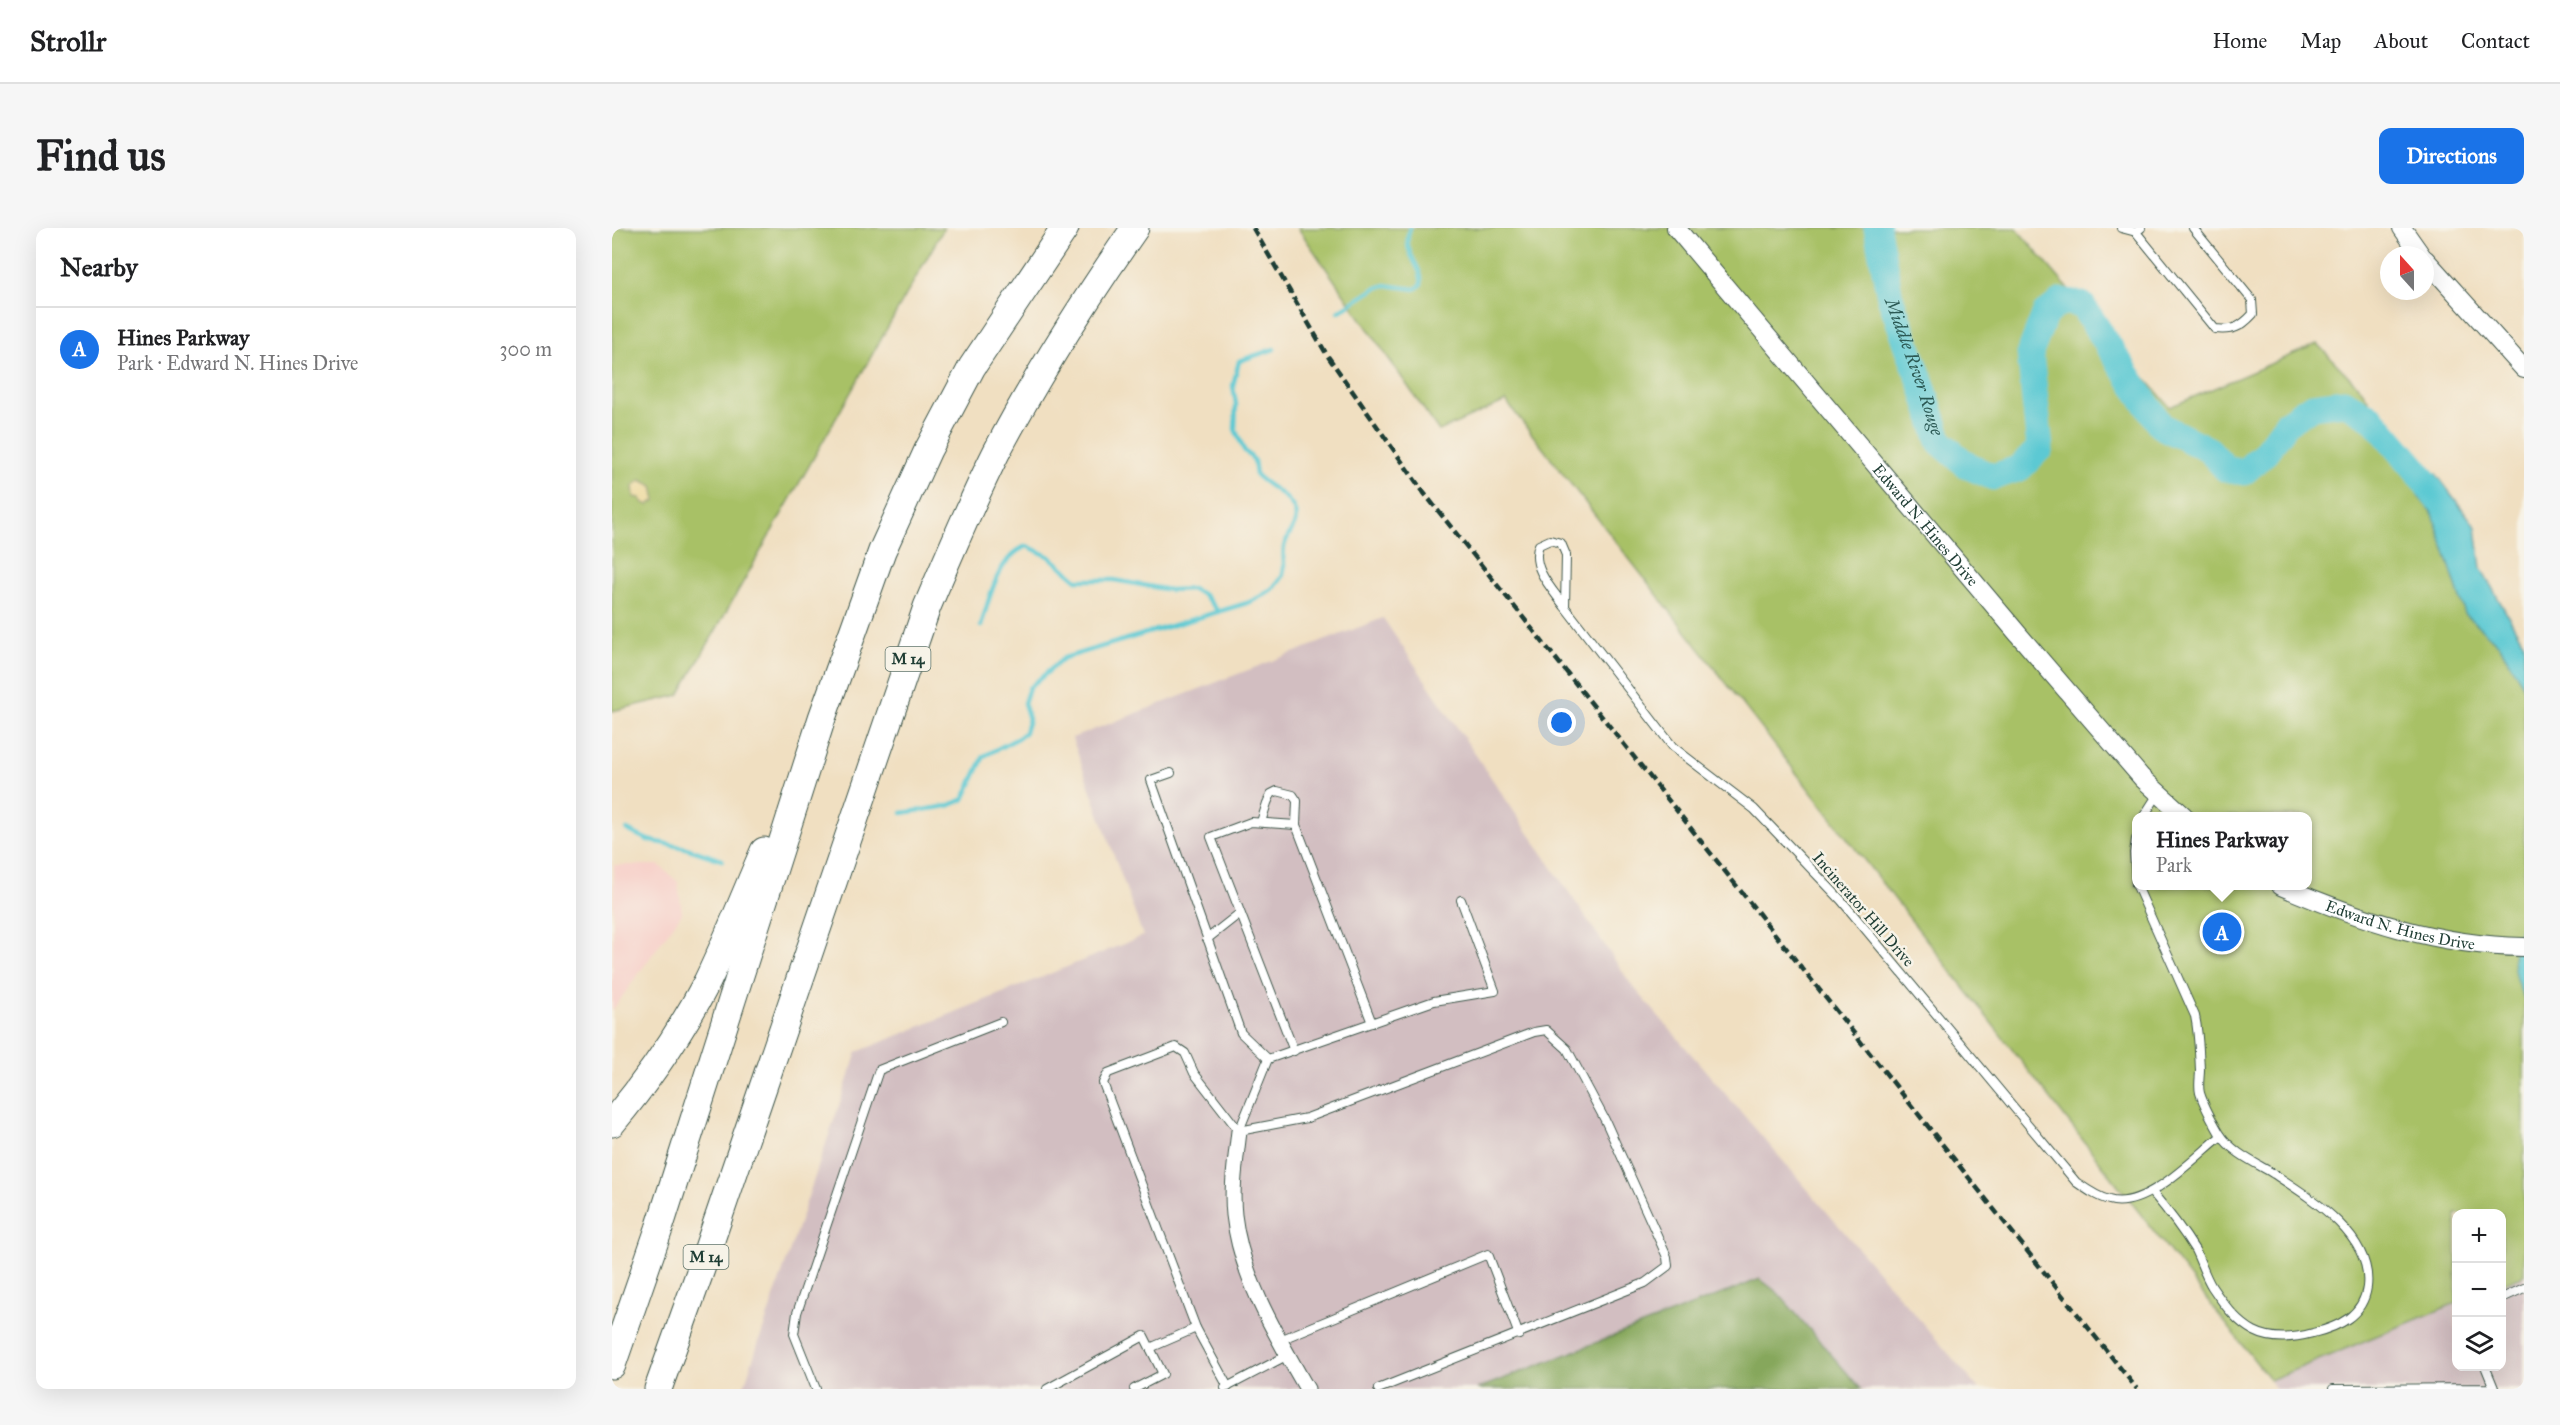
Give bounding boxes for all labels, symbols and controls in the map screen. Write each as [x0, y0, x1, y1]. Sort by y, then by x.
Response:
text: Strollr [30, 24, 106, 59]
text: Home [2212, 28, 2267, 54]
text: Map [2300, 28, 2341, 54]
text: About [2374, 28, 2428, 54]
text: Contact [2461, 28, 2530, 54]
button: Directions [2379, 128, 2524, 184]
text: Find us [36, 130, 166, 182]
north arrow [2380, 246, 2434, 300]
text: Nearby [60, 251, 138, 283]
water label: Middle River Rouge [1880, 293, 1949, 439]
text: Hines Parkway [117, 324, 249, 351]
text: A [73, 337, 86, 361]
text: 300 m [500, 337, 552, 361]
text: Park · Edward N. Hines Drive [117, 351, 358, 375]
street label: Edward N. Hines Drive [1869, 460, 1983, 590]
road number: M 14 [886, 647, 930, 671]
your location [1547, 708, 1576, 737]
popup [2132, 812, 2312, 890]
text: Hines Parkway [2156, 826, 2288, 853]
street label: Incinerator Hill Drive [1809, 848, 1919, 971]
text: Park [2156, 853, 2192, 877]
street label: Edward N. Hines Drive [2323, 896, 2476, 954]
pin: A [2202, 910, 2242, 954]
map controls [2452, 1209, 2506, 1371]
button: + [2452, 1209, 2506, 1263]
road number: M 14 [684, 1245, 728, 1269]
button: − [2452, 1263, 2506, 1317]
button: layers [2452, 1317, 2506, 1371]

